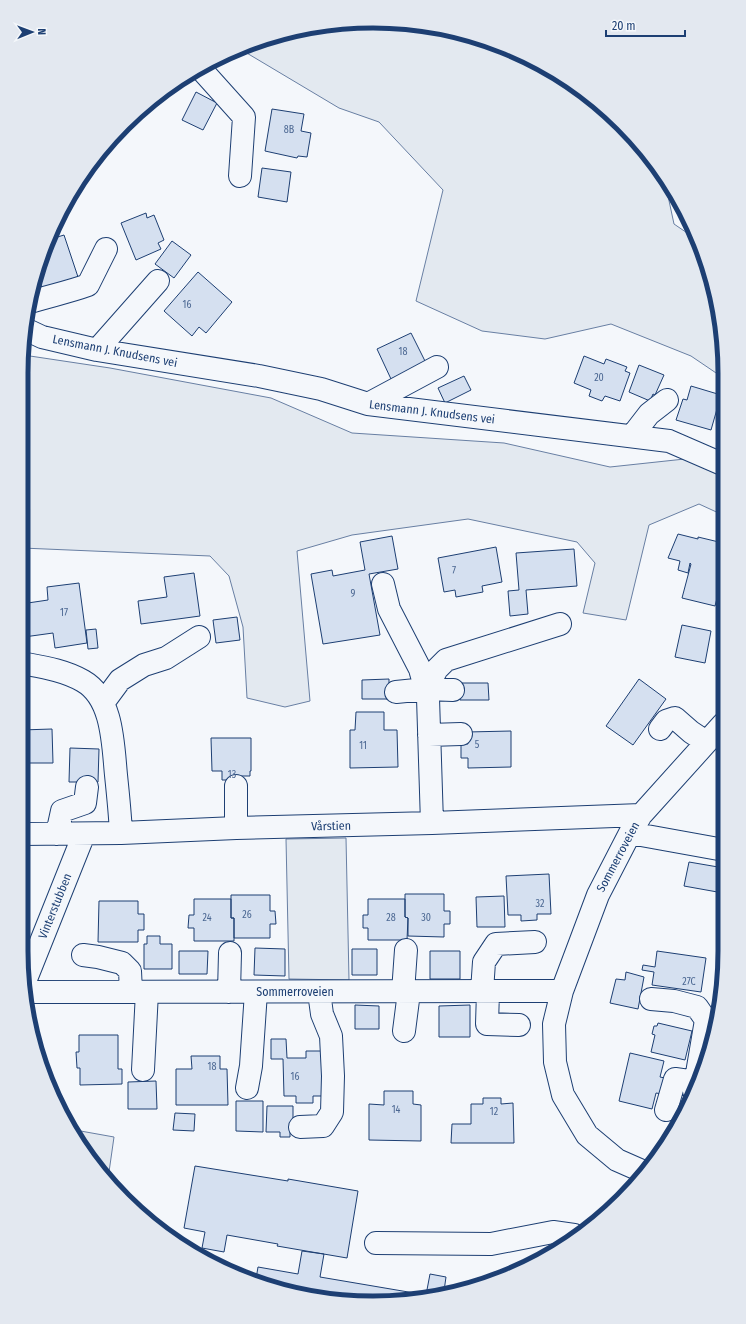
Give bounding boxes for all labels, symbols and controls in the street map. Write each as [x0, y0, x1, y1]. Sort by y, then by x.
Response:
north arrow [12, 12, 52, 52]
scale bar [606, 12, 685, 38]
text: 20 m [612, 19, 636, 33]
text: N [35, 28, 48, 35]
house number: 8B [284, 124, 295, 136]
house number: 16 [183, 299, 191, 311]
street label: Lensmann J. Knudsens vei [52, 332, 178, 370]
house number: 18 [399, 346, 407, 358]
house number: 20 [594, 372, 604, 384]
street label: Lensmann J. Knudsens vei [368, 397, 496, 427]
house number: 7 [452, 565, 456, 577]
house number: 9 [351, 588, 356, 600]
house number: 17 [60, 607, 68, 619]
house number: 5 [475, 739, 480, 751]
house number: 11 [359, 740, 367, 752]
house number: 13 [228, 769, 237, 781]
street label: Vårstien [311, 819, 351, 833]
street label: Sommerroveien [594, 820, 642, 894]
street label: Vinterstubben [35, 871, 75, 941]
house number: 32 [536, 898, 545, 910]
house number: 26 [242, 909, 252, 921]
house number: 24 [202, 912, 212, 924]
house number: 28 [386, 912, 396, 924]
house number: 30 [421, 912, 431, 924]
house number: 27C [682, 976, 696, 988]
street label: Sommerroveien [256, 985, 334, 999]
house number: 18 [208, 1061, 216, 1073]
house number: 16 [291, 1071, 299, 1083]
house number: 14 [392, 1104, 401, 1116]
house number: 12 [490, 1106, 499, 1118]

